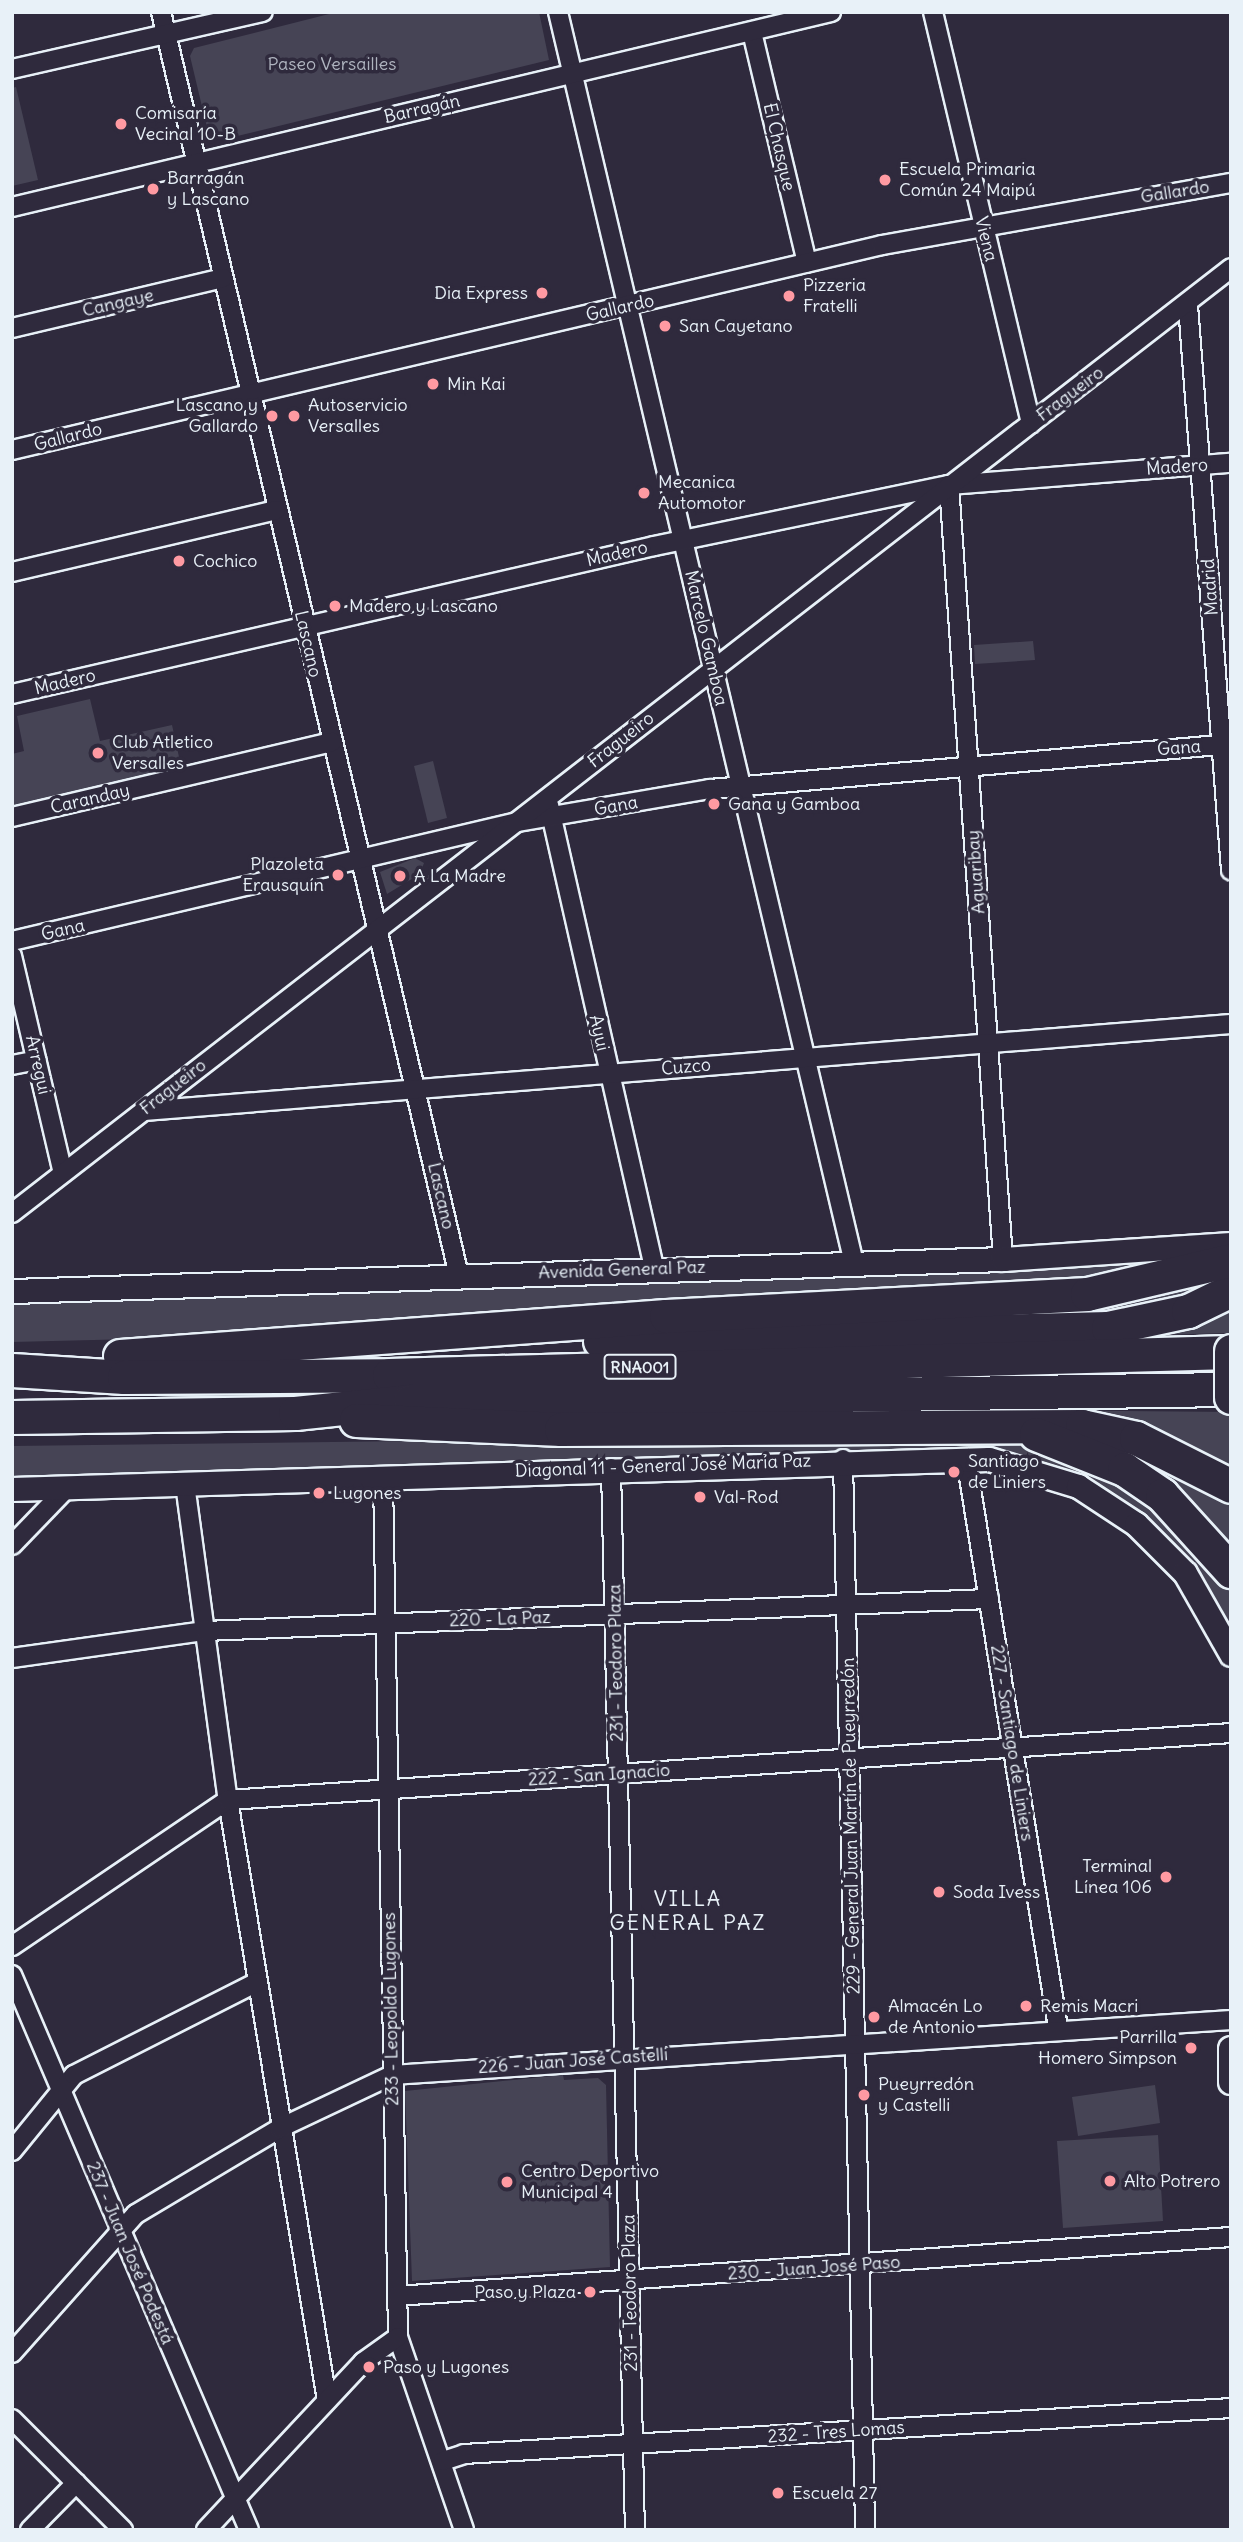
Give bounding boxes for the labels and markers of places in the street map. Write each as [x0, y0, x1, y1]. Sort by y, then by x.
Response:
place label: Comisaría Vecinal 10-B [135, 103, 236, 146]
marker: Comisaría Vecinal 10-B [113, 116, 129, 132]
place label: Escuela Primaria Común 24 Maipú [899, 159, 1036, 202]
place label: Barragán y Lascano [167, 168, 249, 210]
marker: Escuela Primaria Común 24 Maipú [877, 172, 893, 188]
marker: Barragán y Lascano [145, 181, 161, 197]
place label: Pizzeria Fratelli [803, 275, 866, 318]
place label: Dia Express [434, 282, 528, 304]
marker: Dia Express [534, 285, 550, 301]
marker: Pizzeria Fratelli [781, 288, 797, 304]
place label: San Cayetano [679, 315, 793, 337]
marker: San Cayetano [657, 318, 673, 334]
place label: Min Kai [447, 373, 506, 395]
marker: Min Kai [425, 376, 441, 392]
place label: Lascano y Gallardo [176, 395, 258, 438]
place label: Autoservicio Versalles [308, 395, 408, 438]
marker: Lascano y Gallardo [264, 408, 280, 424]
marker: Autoservicio Versalles [286, 408, 302, 424]
place label: Mecanica Automotor [658, 472, 746, 514]
marker: Mecanica Automotor [636, 485, 652, 501]
place label: Cochico [193, 550, 257, 572]
marker: Cochico [171, 553, 187, 569]
place label: Madero y Lascano [349, 595, 498, 617]
marker: Madero y Lascano [327, 598, 343, 614]
place label: Club Atletico Versalles [112, 732, 213, 774]
marker: Club Atletico Versalles [90, 745, 106, 761]
place label: Gana y Gamboa [728, 793, 860, 815]
marker: Gana y Gamboa [706, 796, 722, 812]
place label: Plazoleta Erausquín [243, 854, 324, 896]
place label: A La Madre [414, 865, 506, 887]
marker: Plazoleta Erausquín [330, 867, 346, 883]
marker: A La Madre [392, 868, 408, 884]
place label: Santiago de Liniers [968, 1451, 1046, 1494]
marker: Santiago de Liniers [946, 1464, 962, 1480]
place label: Lugones [333, 1482, 401, 1504]
marker: Lugones [311, 1485, 327, 1501]
place label: Val-Rod [714, 1486, 779, 1508]
marker: Val-Rod [692, 1489, 708, 1505]
place label: Terminal Línea 106 [1074, 1856, 1152, 1898]
marker: Terminal Línea 106 [1158, 1869, 1174, 1885]
place label: Soda Ivess [953, 1881, 1040, 1903]
marker: Soda Ivess [931, 1884, 947, 1900]
place label: Remis Macri [1040, 1995, 1138, 2017]
place label: Almacén Lo de Antonio [888, 1996, 982, 2038]
marker: Remis Macri [1018, 1998, 1034, 2014]
marker: Almacén Lo de Antonio [866, 2009, 882, 2025]
place label: Parrilla Homero Simpson [1038, 2027, 1177, 2070]
marker: Parrilla Homero Simpson [1183, 2040, 1199, 2056]
place label: Pueyrredón y Castelli [878, 2074, 974, 2116]
marker: Pueyrredón y Castelli [856, 2087, 872, 2103]
place label: Centro Deportivo Municipal 4 [521, 2161, 659, 2204]
place label: Alto Potrero [1124, 2170, 1220, 2192]
marker: Alto Potrero [1102, 2173, 1118, 2189]
marker: Centro Deportivo Municipal 4 [499, 2174, 515, 2190]
place label: Paso y Plaza [474, 2281, 576, 2303]
marker: Paso y Plaza [582, 2284, 598, 2300]
place label: Paso y Lugones [383, 2356, 509, 2378]
marker: Paso y Lugones [361, 2359, 377, 2375]
place label: Escuela 27 [792, 2482, 877, 2504]
marker: Escuela 27 [770, 2485, 786, 2501]

